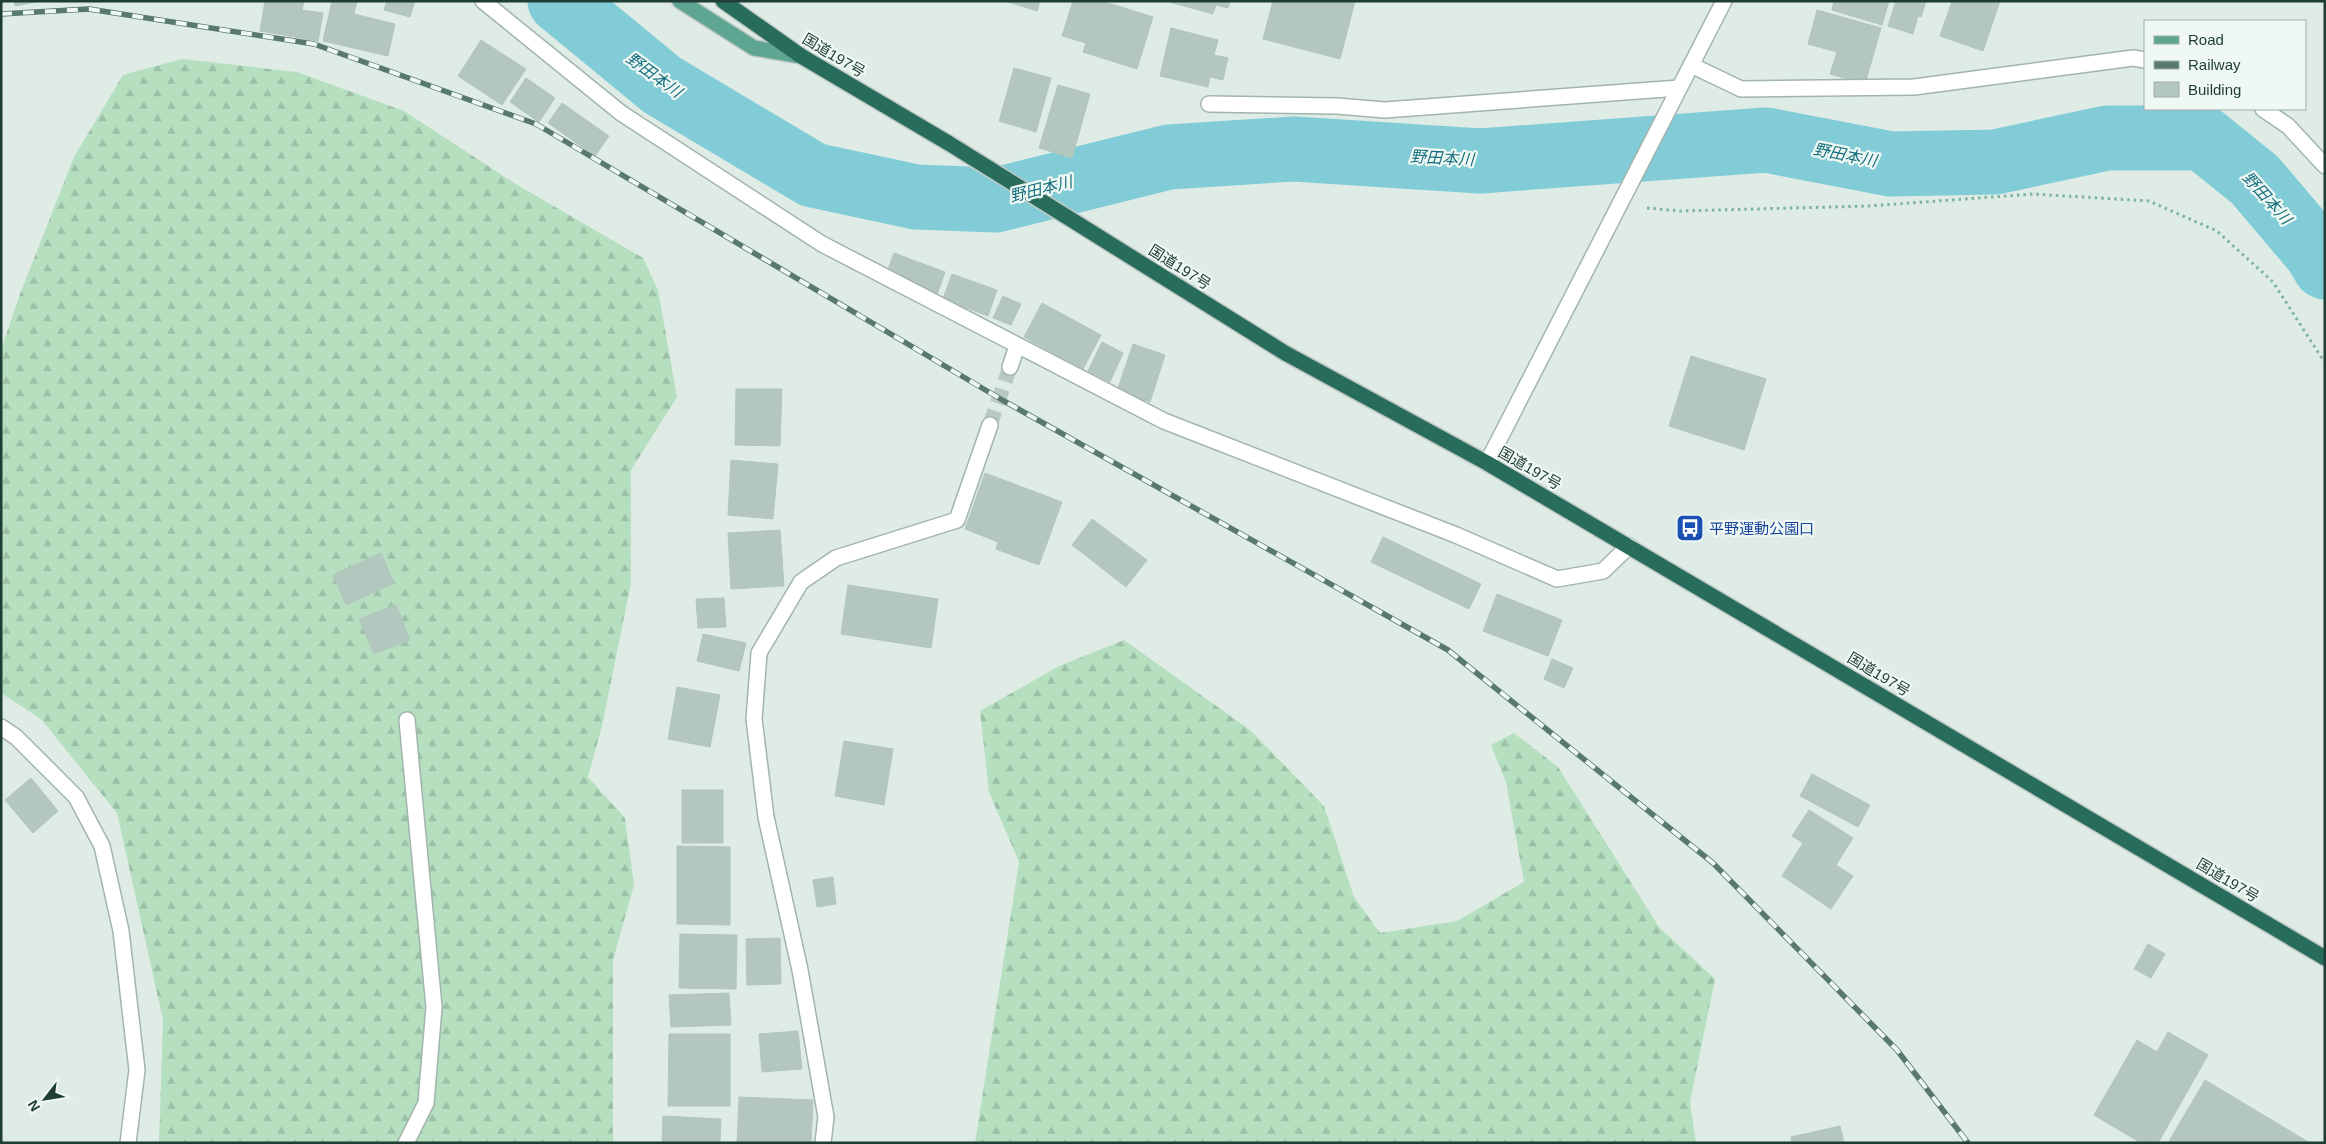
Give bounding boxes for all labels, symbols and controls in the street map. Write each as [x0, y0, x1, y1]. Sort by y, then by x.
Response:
legend [2144, 20, 2306, 110]
street label: 国道197号 [800, 30, 868, 80]
text: Road [2188, 31, 2224, 48]
water label: 野田本川 [623, 49, 686, 102]
text: Railway [2188, 56, 2241, 73]
text: Building [2188, 81, 2241, 98]
water label: 野田本川 [1812, 141, 1880, 170]
water label: 野田本川 [1410, 148, 1476, 168]
water label: 野田本川 [2239, 169, 2296, 229]
water label: 野田本川 [1008, 173, 1076, 205]
street label: 国道197号 [1146, 241, 1214, 293]
street label: 国道197号 [1495, 443, 1565, 493]
bus stop icon: 平野運動公園口 [1675, 513, 1705, 543]
place label: 平野運動公園口 [1709, 520, 1814, 537]
street label: 国道197号 [1845, 649, 1913, 699]
street label: 国道197号 [2194, 855, 2262, 905]
north arrow [20, 1074, 70, 1124]
text: N [24, 1097, 43, 1114]

